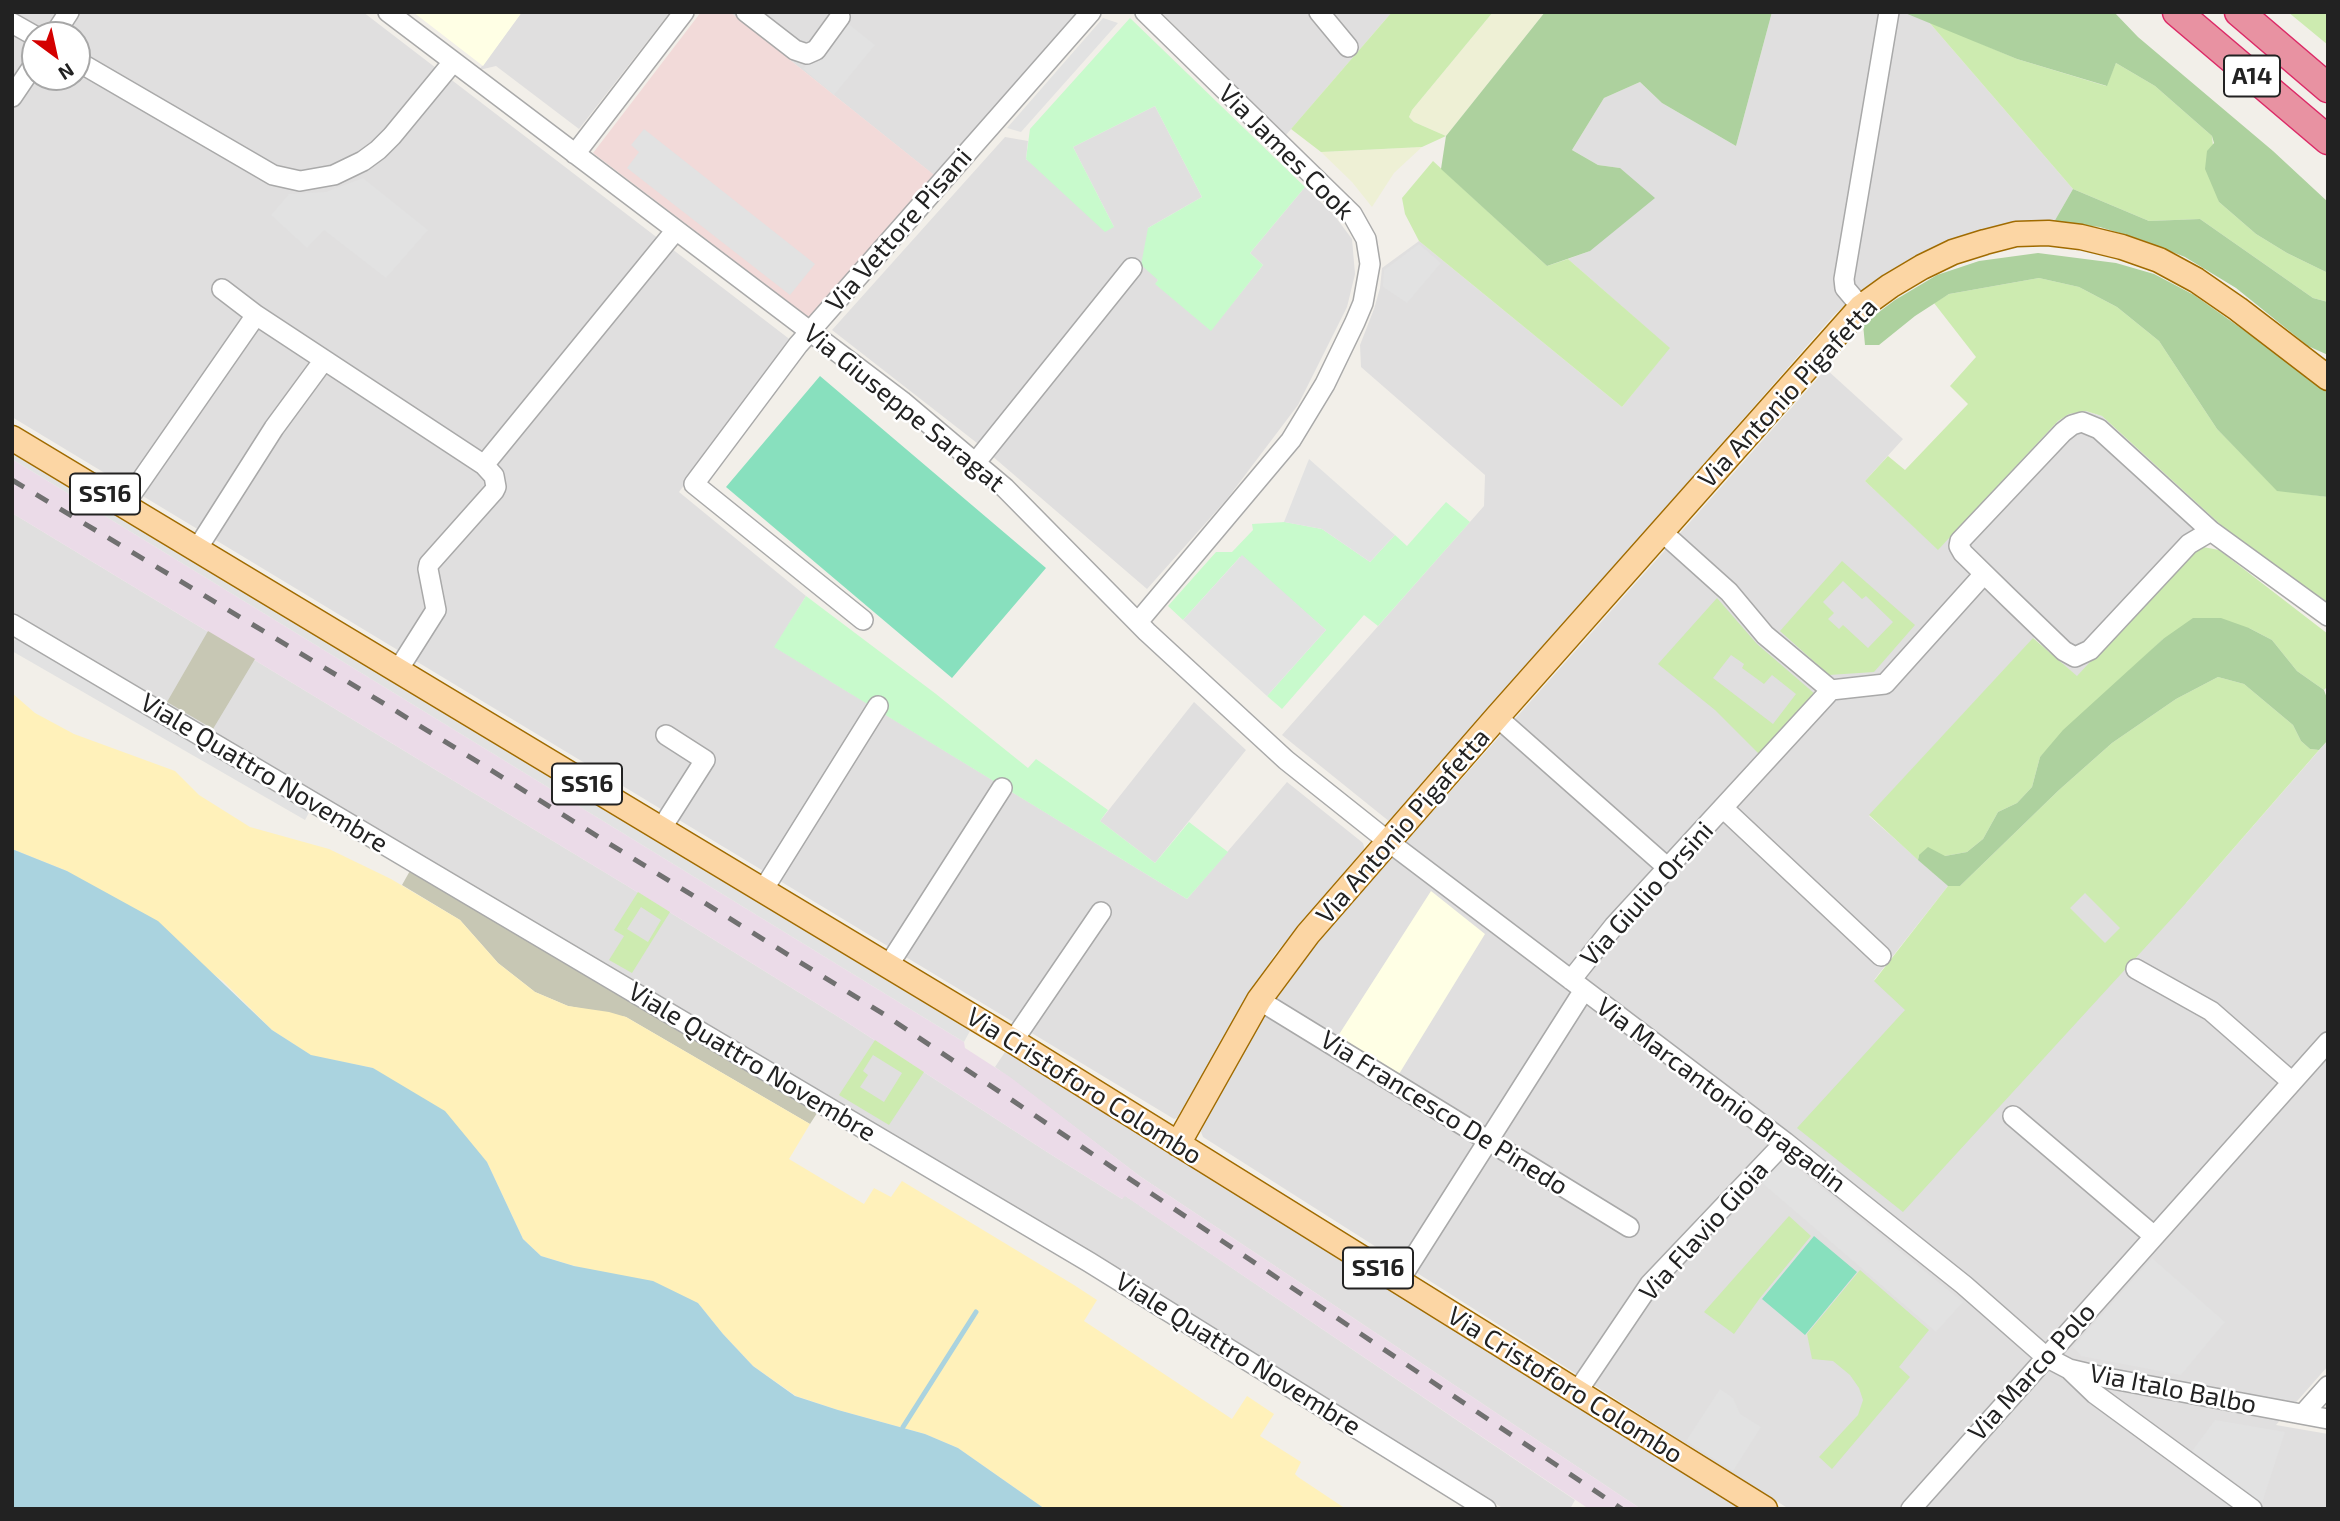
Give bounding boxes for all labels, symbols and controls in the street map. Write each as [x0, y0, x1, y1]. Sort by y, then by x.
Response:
north arrow [21, 21, 91, 91]
road number: A14 [2224, 56, 2280, 96]
text: N [55, 59, 79, 86]
street label: Via James Cook [1212, 78, 1360, 226]
street label: Via Vettore Pisani [820, 142, 978, 318]
street label: Via Antonio Pigafetta [1692, 291, 1884, 495]
street label: Via Giuseppe Saragat [797, 317, 1011, 499]
road number: SS16 [70, 474, 140, 514]
street label: Viale Quattro Novembre [135, 687, 393, 859]
street label: Via Antonio Pigafetta [1310, 722, 1496, 930]
road number: SS16 [552, 764, 622, 804]
street label: Via Giulio Orsini [1574, 815, 1720, 973]
street label: Viale Quattro Novembre [623, 976, 881, 1148]
street label: Via Marcantonio Bragadin [1590, 991, 1852, 1199]
street label: Via Cristoforo Colombo [961, 1001, 1207, 1171]
street label: Via Francesco De Pinedo [1314, 1024, 1574, 1202]
street label: Via Flavio Gioia [1633, 1155, 1775, 1307]
road number: SS16 [1343, 1248, 1413, 1288]
street label: Viale Quattro Novembre [1110, 1266, 1366, 1442]
street label: Via Marco Polo [1962, 1297, 2102, 1447]
street label: Via Cristoforo Colombo [1442, 1300, 1688, 1470]
street label: Via Italo Balbo [2087, 1358, 2259, 1420]

